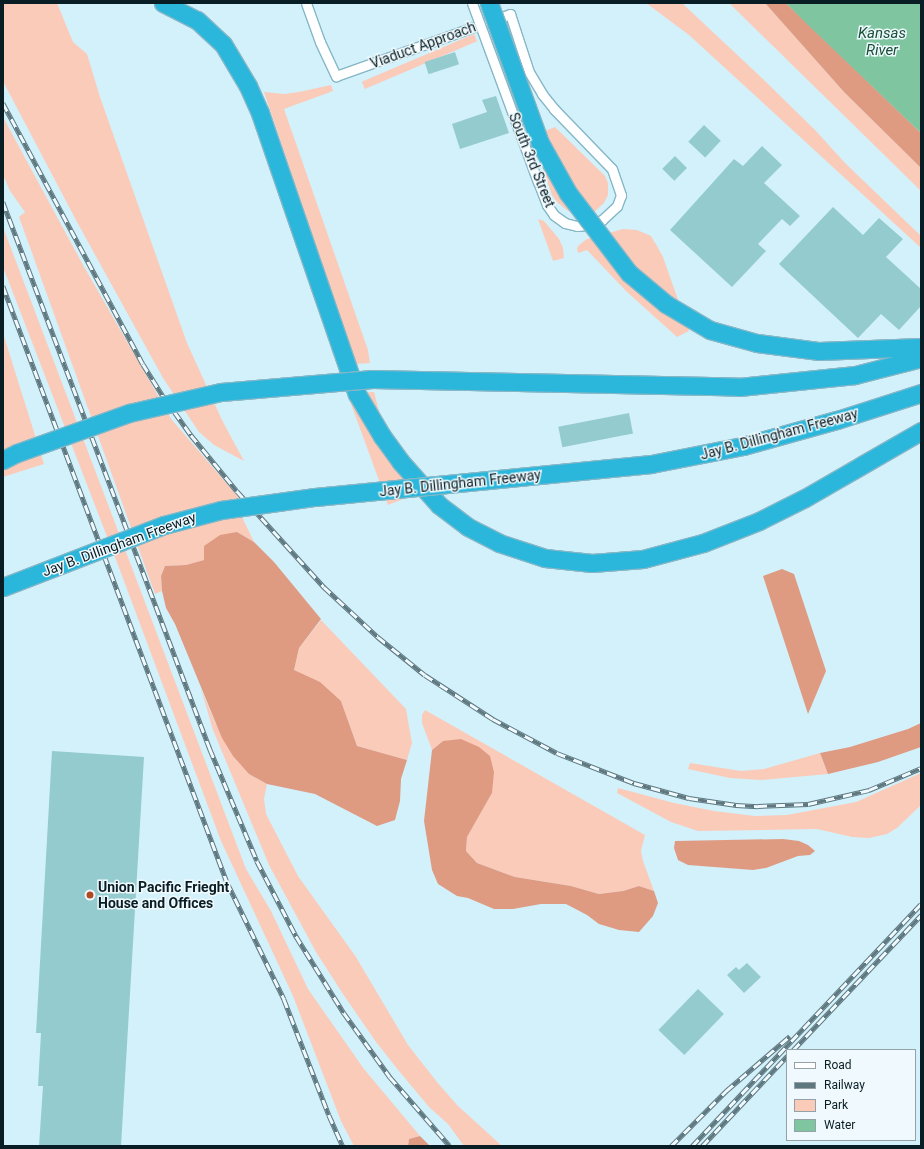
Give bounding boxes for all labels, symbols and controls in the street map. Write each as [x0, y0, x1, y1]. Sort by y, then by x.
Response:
street label: Viaduct Approach [368, 18, 478, 72]
water label: Kansas River [858, 24, 906, 59]
street label: South 3rd Street [505, 110, 559, 210]
street label: Jay B. Dillingham Freeway [698, 405, 860, 463]
street label: Jay B. Dillingham Freeway [378, 466, 542, 500]
street label: Jay B. Dillingham Freeway [40, 508, 198, 580]
place label: Union Pacific Frieght House and Offices [98, 879, 229, 912]
marker: Union Pacific Frieght House and Offices [85, 890, 95, 900]
legend [786, 1049, 916, 1141]
text: Road [824, 1058, 852, 1072]
text: Railway [824, 1078, 865, 1092]
text: Park [824, 1098, 848, 1112]
text: Water [824, 1118, 855, 1132]

